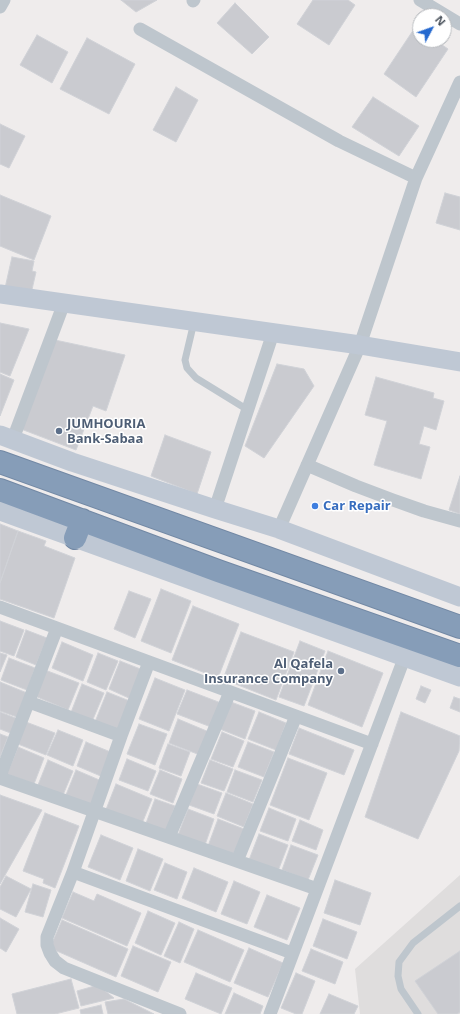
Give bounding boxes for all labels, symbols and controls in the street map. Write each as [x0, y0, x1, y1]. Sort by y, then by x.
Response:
north arrow [412, 8, 452, 48]
text: N [432, 12, 449, 29]
place label: JUMHOURIA Bank-Sabaa [67, 416, 145, 447]
marker: JUMHOURIA Bank-Sabaa [54, 426, 64, 436]
place label: Car Repair [323, 498, 391, 514]
marker: Car Repair [310, 501, 320, 511]
place label: Al Qafela Insurance Company [204, 656, 333, 687]
marker: Al Qafela Insurance Company [336, 666, 346, 676]

